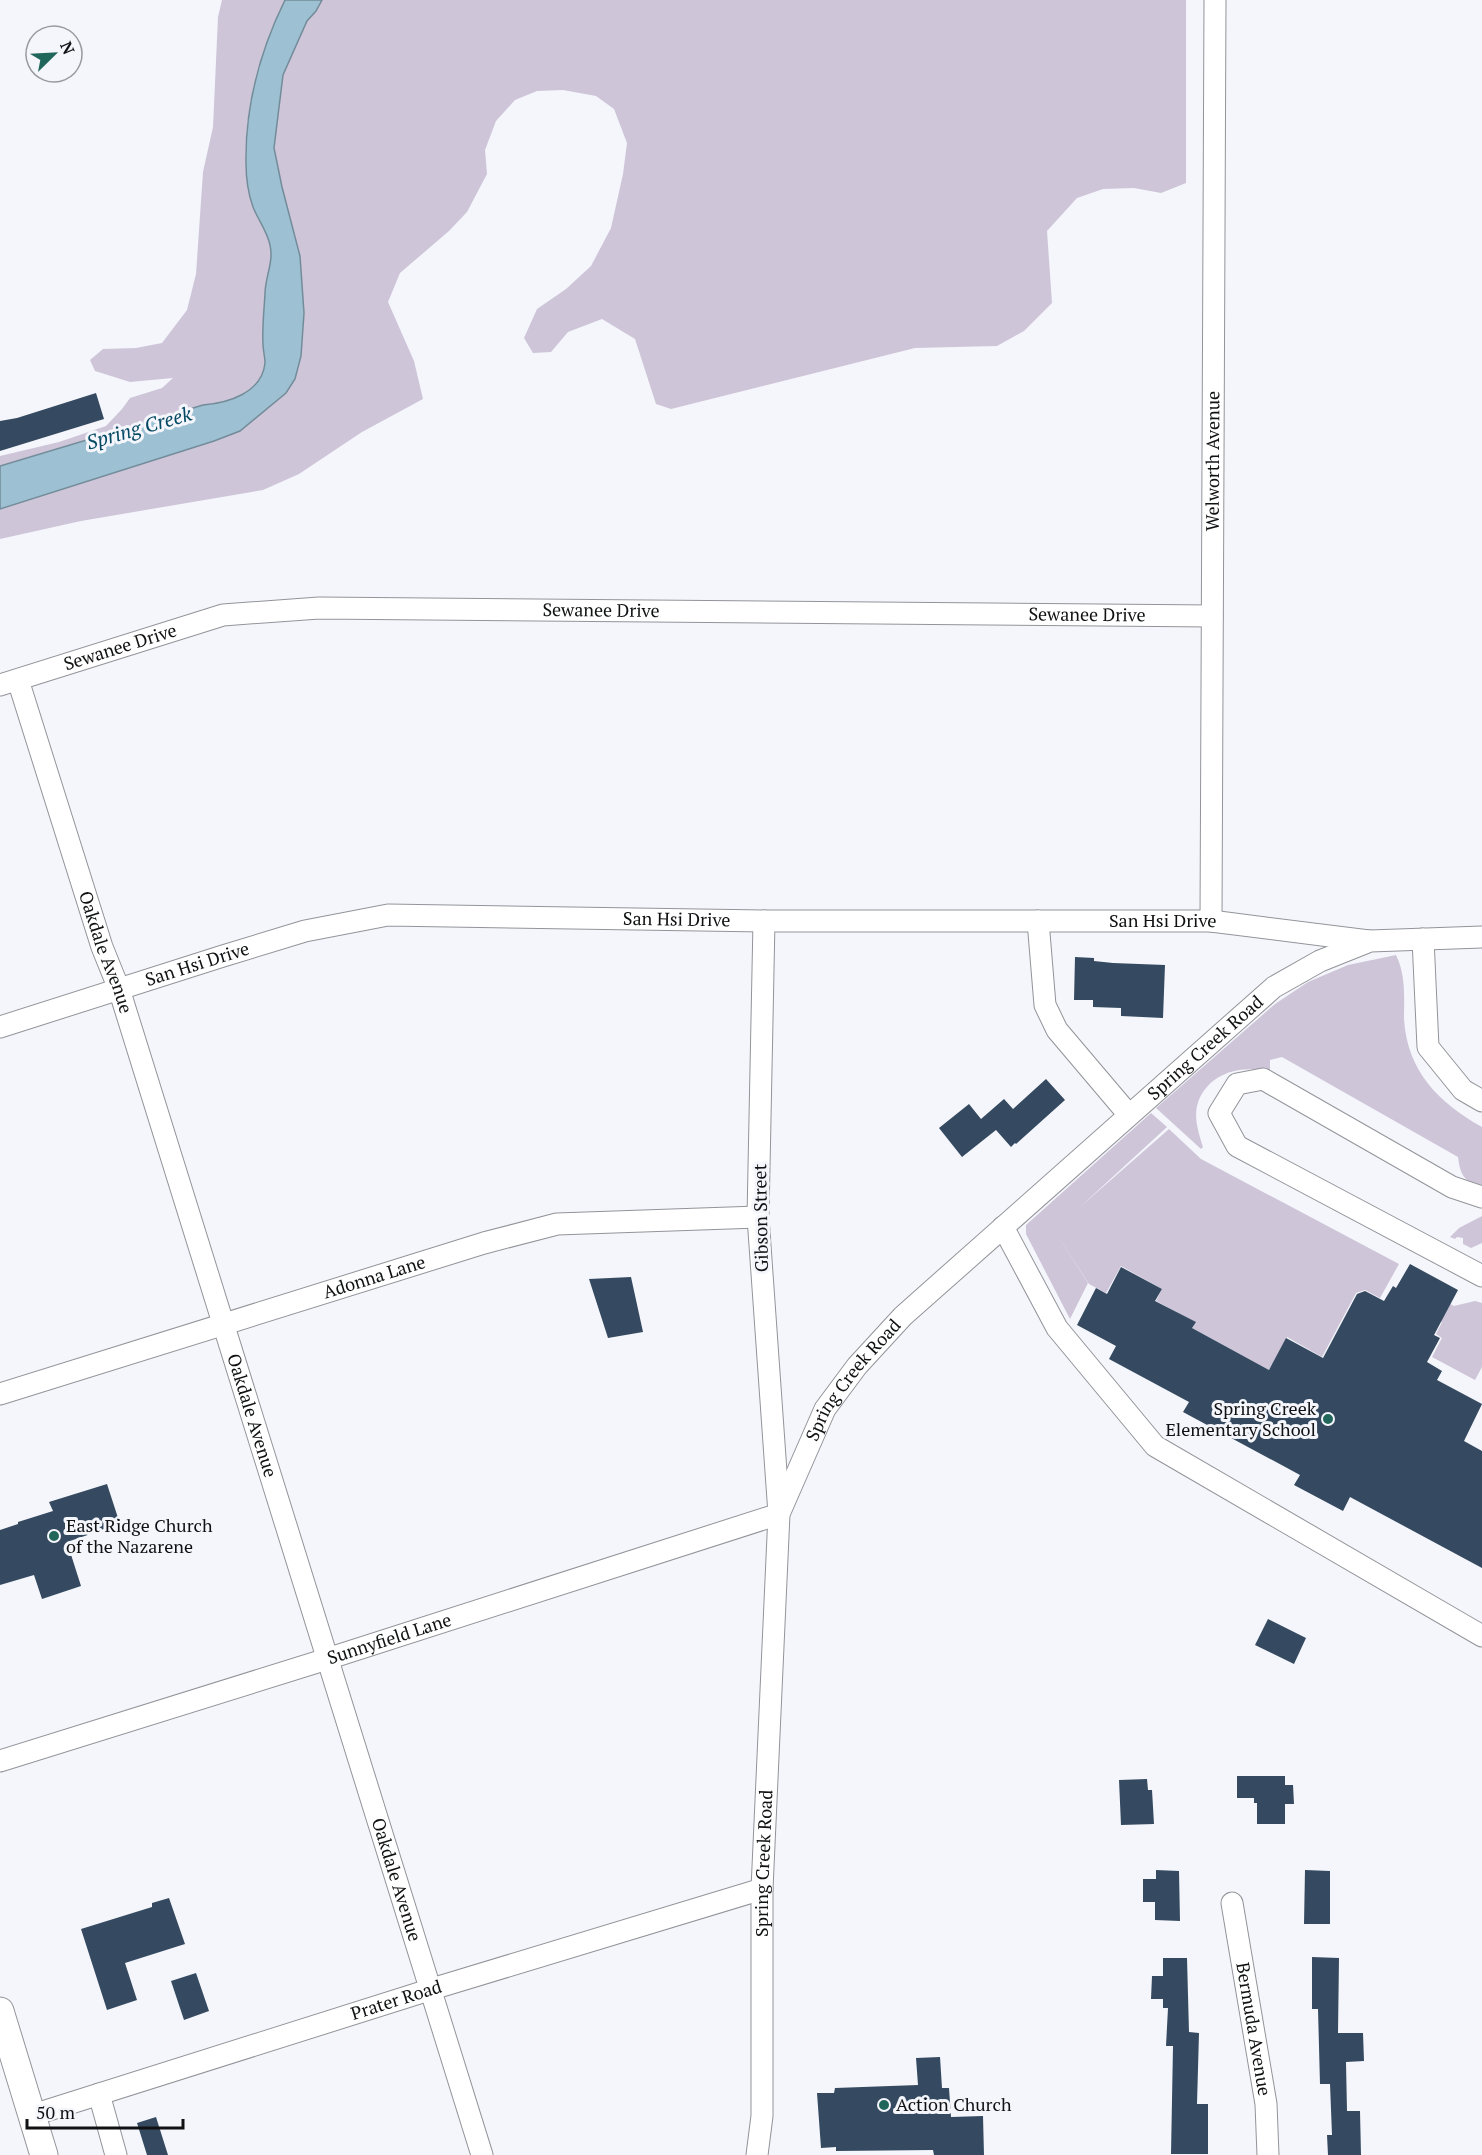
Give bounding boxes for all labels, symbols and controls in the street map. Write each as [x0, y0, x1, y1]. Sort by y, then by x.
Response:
north arrow [24, 24, 84, 84]
text: N [55, 38, 80, 58]
street label: Welworth Avenue [1200, 391, 1224, 531]
water label: Spring Creek [83, 399, 195, 455]
street label: Sewanee Drive [542, 597, 660, 622]
street label: Sewanee Drive [1028, 601, 1146, 626]
street label: Sewanee Drive [60, 617, 179, 675]
street label: Oakdale Avenue [74, 888, 139, 1016]
street label: San Hsi Drive [623, 906, 731, 931]
street label: San Hsi Drive [1109, 908, 1218, 933]
street label: San Hsi Drive [142, 936, 252, 991]
street label: Spring Creek Road [1142, 989, 1268, 1105]
street label: Gibson Street [747, 1163, 773, 1272]
street label: Adonna Lane [320, 1249, 428, 1304]
street label: Spring Creek Road [799, 1313, 906, 1445]
street label: Oakdale Avenue [222, 1350, 283, 1480]
place label: Spring Creek Elementary School [1165, 1396, 1317, 1441]
marker: Spring Creek Elementary School [1321, 1412, 1335, 1426]
place label: East Ridge Church of the Nazarene [66, 1513, 213, 1558]
marker: East Ridge Church of the Nazarene [47, 1529, 61, 1543]
street label: Sunnyfield Lane [324, 1607, 454, 1669]
street label: Spring Creek Road [749, 1789, 777, 1937]
street label: Oakdale Avenue [367, 1814, 428, 1944]
street label: Bermuda Avenue [1231, 1960, 1277, 2098]
street label: Prater Road [348, 1974, 444, 2025]
scale bar [27, 2092, 183, 2130]
place label: Action Church [896, 2092, 1012, 2116]
marker: Action Church [877, 2098, 891, 2112]
text: 50 m [36, 2100, 76, 2124]

